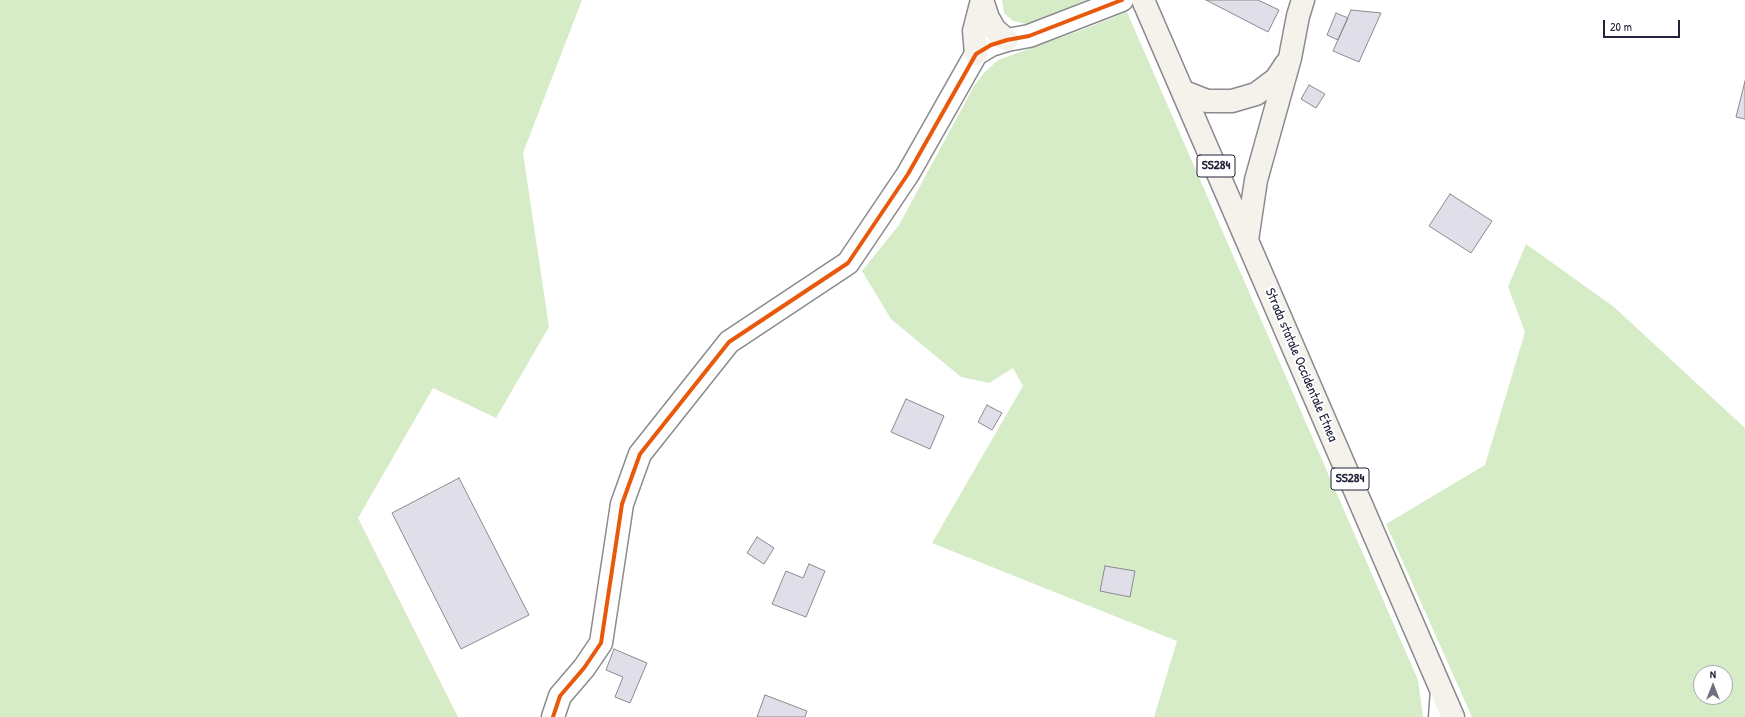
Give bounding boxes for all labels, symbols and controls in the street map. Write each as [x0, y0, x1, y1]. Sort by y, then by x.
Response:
scale bar [1605, 12, 1682, 38]
text: 20 m [1610, 18, 1632, 35]
road number: SS284 [1197, 155, 1235, 177]
street label: Strada statale Occidentale Etnea [1261, 286, 1341, 444]
road number: SS284 [1331, 468, 1369, 490]
north arrow [1693, 665, 1733, 705]
text: N [1710, 667, 1716, 681]

